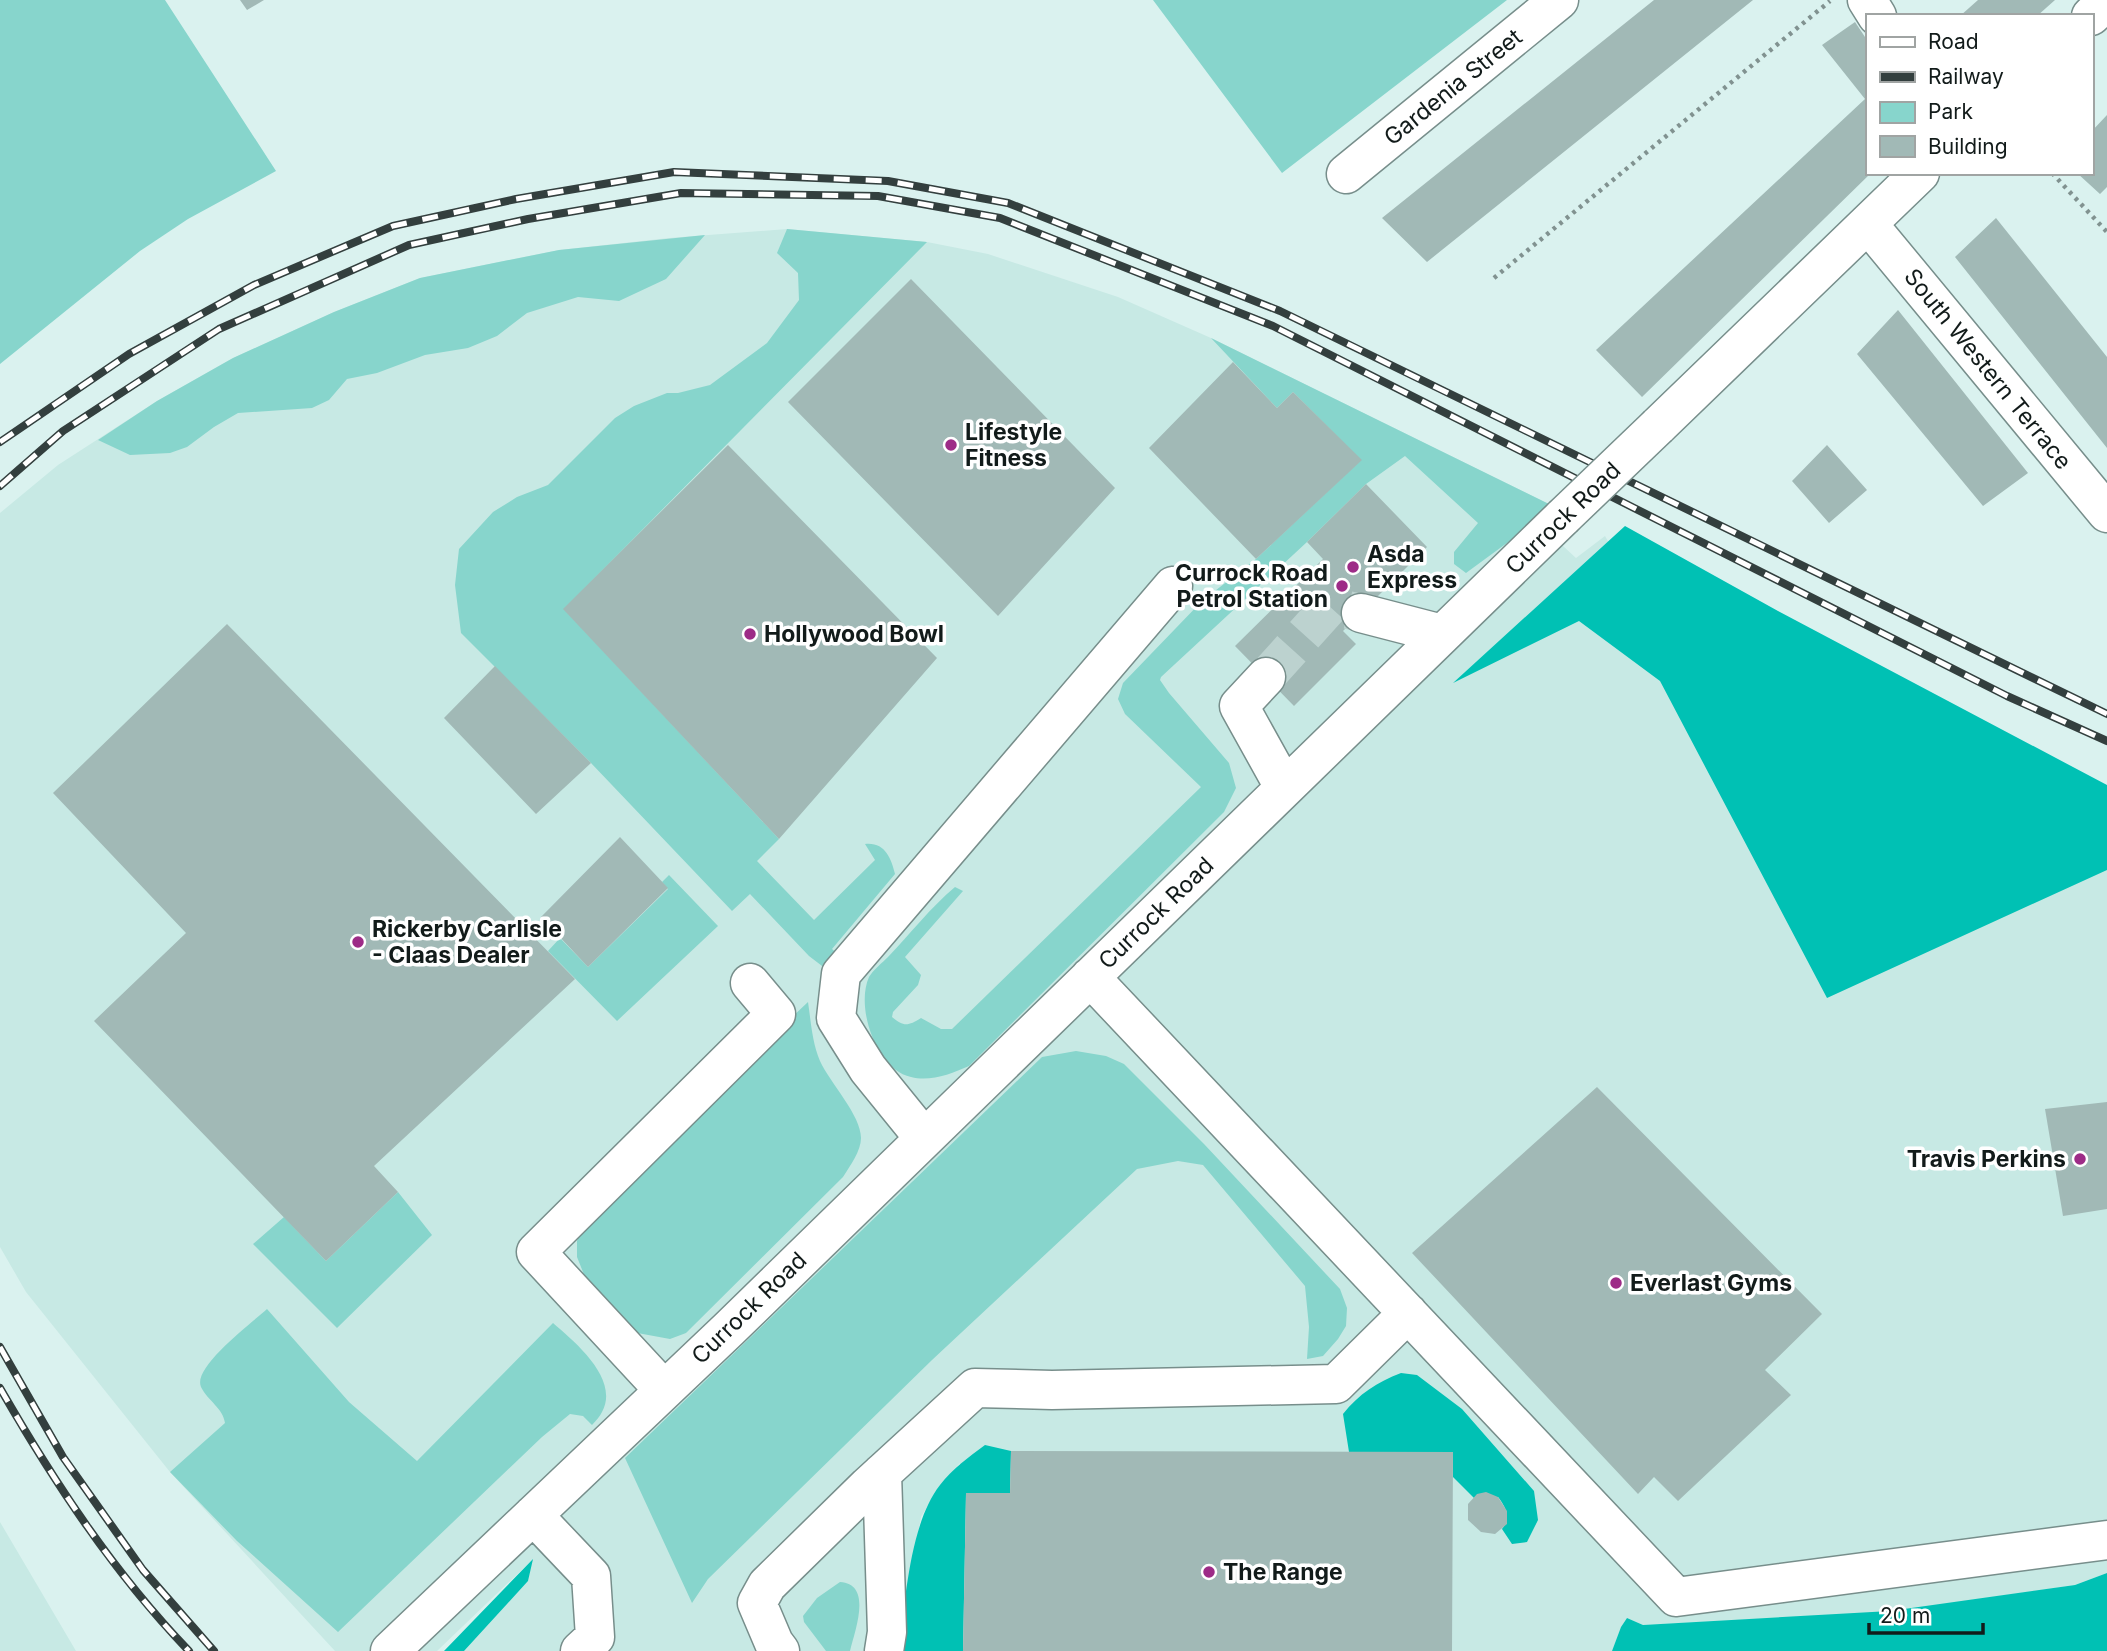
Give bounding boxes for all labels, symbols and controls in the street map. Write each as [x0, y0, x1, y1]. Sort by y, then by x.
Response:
legend [1866, 14, 2093, 175]
street label: Gardenia Street [1378, 23, 1528, 151]
text: Road [1928, 29, 1979, 54]
text: Railway [1928, 64, 2004, 89]
text: Park [1928, 99, 1973, 124]
text: Building [1928, 134, 2008, 159]
street label: South Western Terrace [1898, 263, 2078, 475]
place label: Lifestyle Fitness [965, 418, 1062, 472]
marker: Lifestyle Fitness [943, 437, 959, 453]
street label: Currock Road [1500, 456, 1626, 580]
place label: Asda Express [1367, 540, 1457, 594]
place label: Currock Road Petrol Station [1175, 559, 1328, 613]
marker: Asda Express [1345, 559, 1361, 575]
marker: Currock Road Petrol Station [1334, 578, 1350, 594]
place label: Hollywood Bowl [764, 620, 944, 648]
marker: Hollywood Bowl [742, 626, 758, 642]
street label: Currock Road [1093, 851, 1219, 975]
place label: Rickerby Carlisle - Claas Dealer [372, 915, 562, 969]
marker: Rickerby Carlisle - Claas Dealer [350, 934, 366, 950]
place label: Travis Perkins [1907, 1145, 2066, 1173]
marker: Travis Perkins [2072, 1151, 2088, 1167]
street label: Currock Road [686, 1246, 812, 1370]
place label: Everlast Gyms [1630, 1269, 1792, 1297]
marker: Everlast Gyms [1608, 1275, 1624, 1291]
place label: The Range [1223, 1558, 1343, 1586]
marker: The Range [1201, 1564, 1217, 1580]
scale bar [1869, 1592, 1983, 1636]
text: 20 m [1880, 1603, 1930, 1628]

